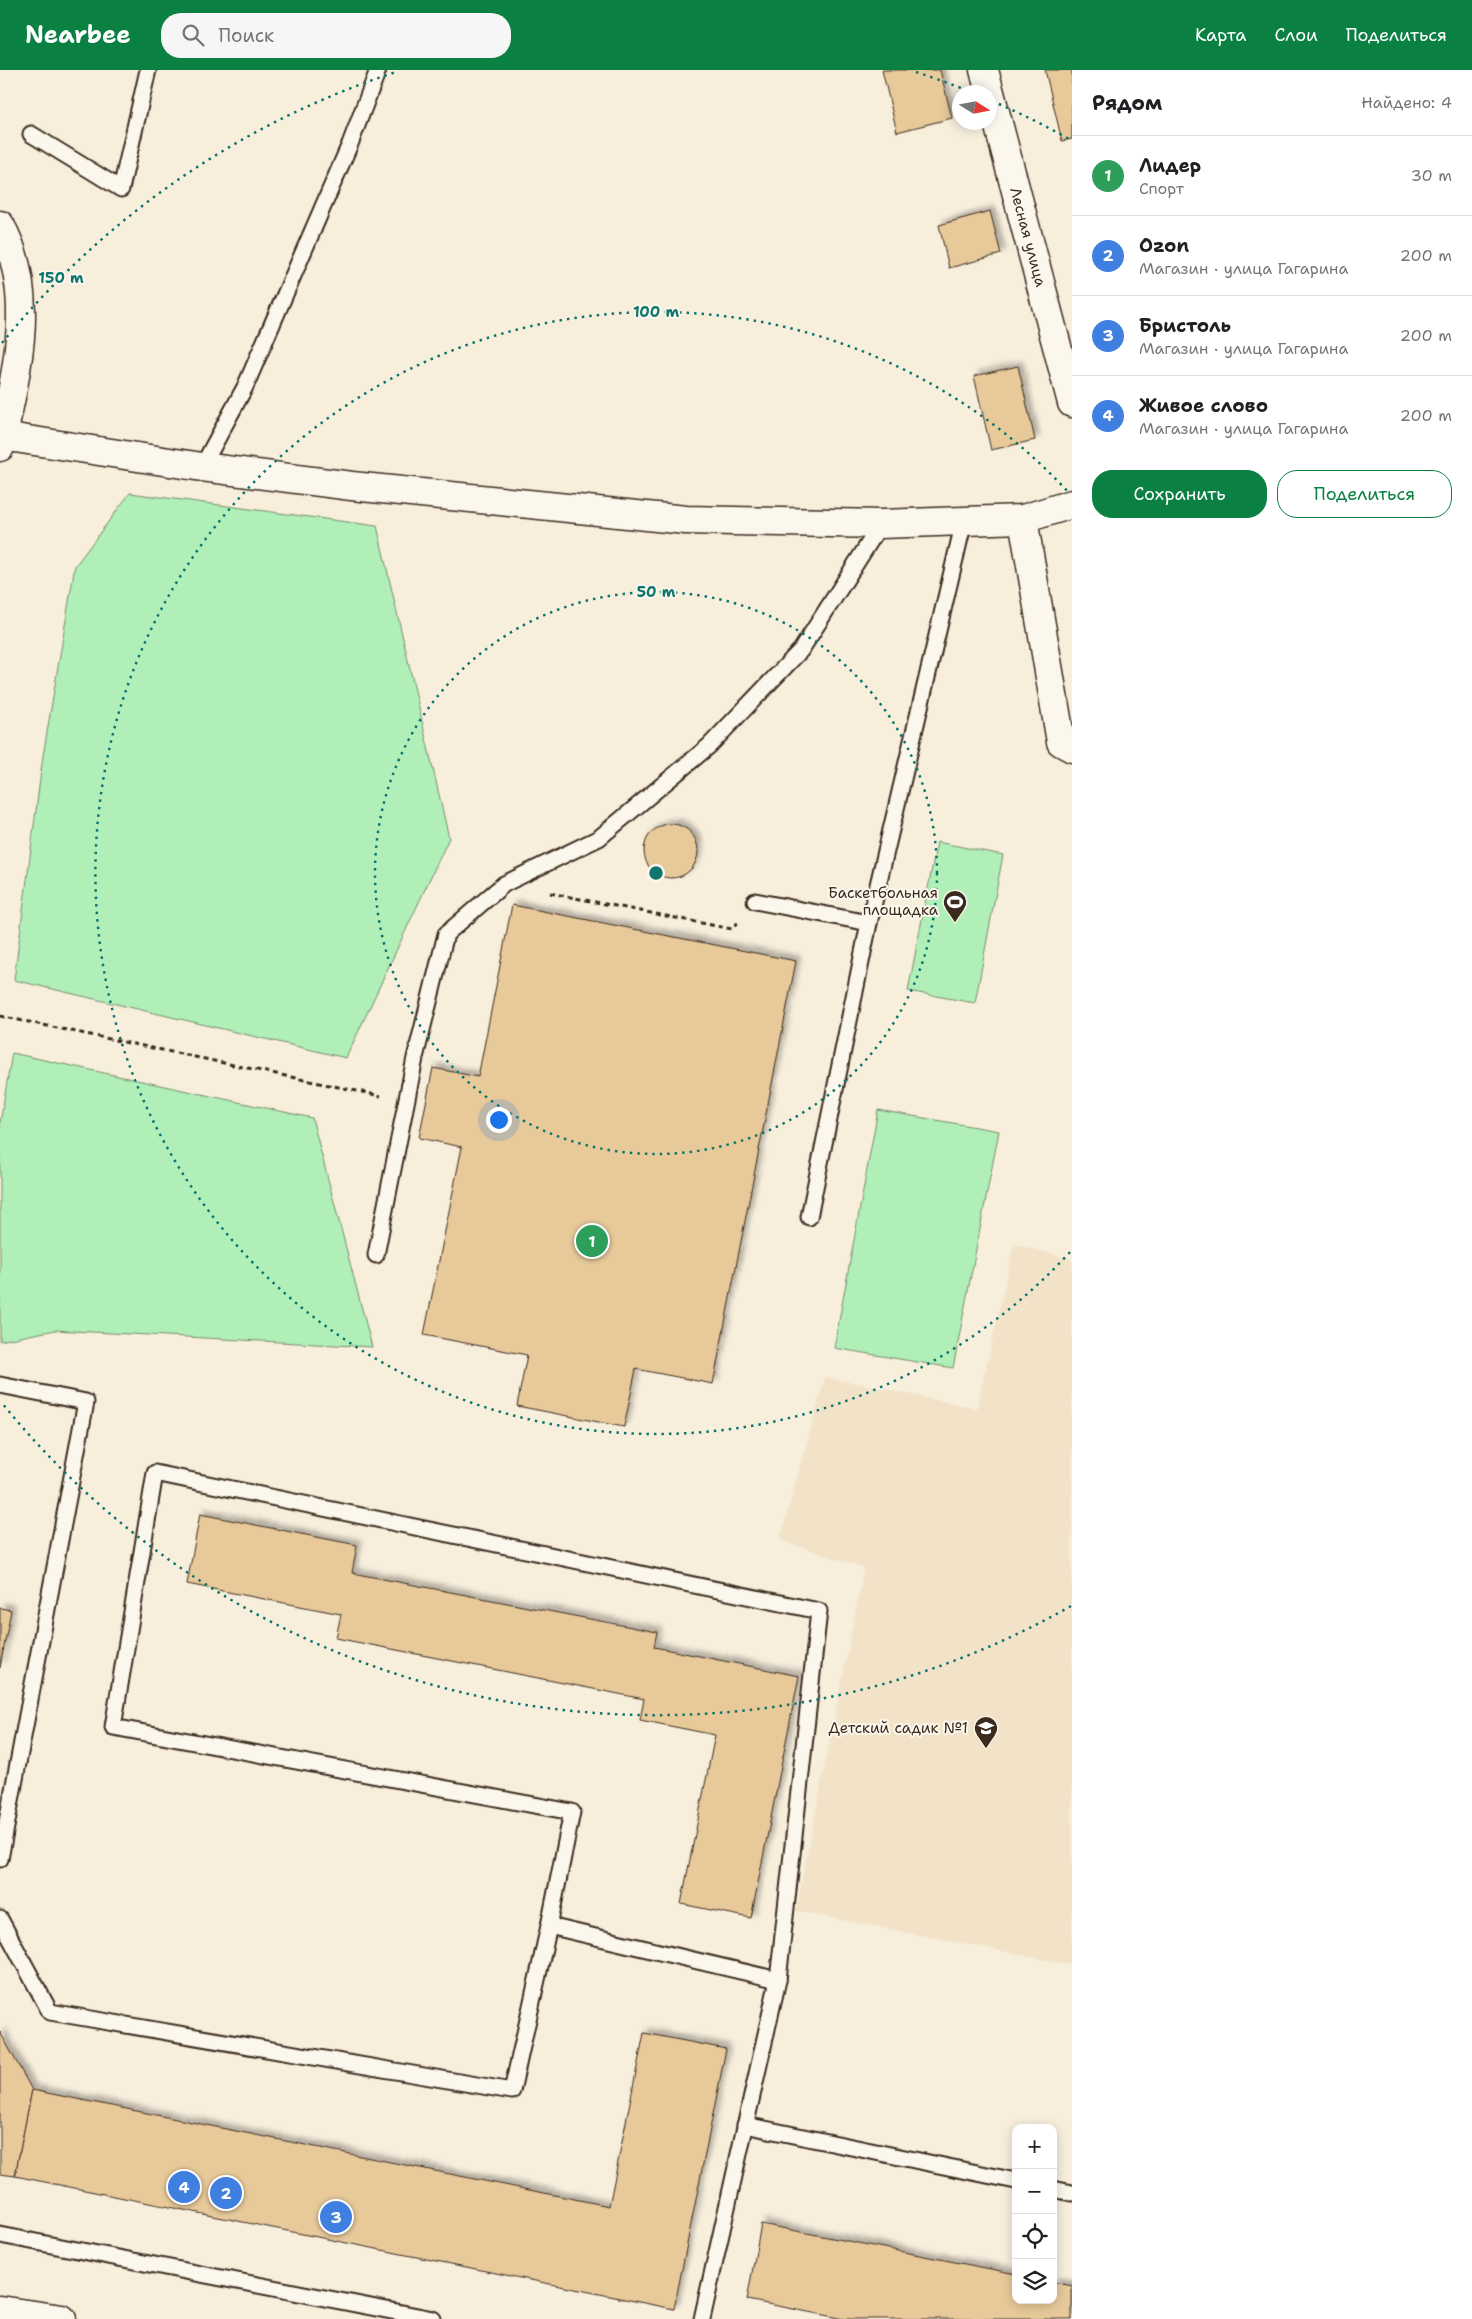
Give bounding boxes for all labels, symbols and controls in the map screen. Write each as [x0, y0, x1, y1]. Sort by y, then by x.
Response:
search box [161, 13, 511, 58]
text: Nearbee [25, 19, 131, 51]
icon: search [179, 21, 207, 49]
text: Поиск [219, 23, 274, 48]
text: Карта [1195, 23, 1246, 47]
text: Слои [1274, 23, 1318, 47]
text: Поделиться [1346, 23, 1447, 47]
north arrow [952, 85, 997, 130]
text: Рядом [1092, 89, 1162, 117]
text: Найдено: 4 [1361, 92, 1452, 113]
text: Лидер [1139, 153, 1201, 178]
text: 1 [1104, 165, 1112, 186]
text: 30 m [1411, 165, 1452, 186]
text: Спорт [1139, 178, 1184, 199]
street label: Лесная улица [1005, 185, 1051, 290]
text: Ozon [1139, 233, 1189, 258]
text: 2 [1102, 245, 1114, 266]
text: 200 m [1400, 245, 1452, 266]
text: Магазин · улица Гагарина [1139, 258, 1348, 279]
text: 150 m [38, 268, 84, 288]
text: 100 m [633, 302, 679, 322]
text: Бристоль [1139, 313, 1231, 338]
text: 3 [1102, 325, 1114, 346]
text: 200 m [1400, 325, 1452, 346]
text: Магазин · улица Гагарина [1139, 338, 1348, 359]
text: Живое слово [1139, 393, 1268, 418]
text: 4 [1102, 405, 1114, 426]
text: 200 m [1400, 405, 1452, 426]
text: Магазин · улица Гагарина [1139, 418, 1348, 439]
button: Сохранить [1092, 470, 1267, 518]
button: Поделиться [1277, 470, 1452, 518]
text: 50 m [637, 582, 676, 602]
centre of rings [647, 864, 665, 882]
place label: Баскетбольная площадка [828, 883, 939, 920]
sports icon: Баскетбольная площадка [942, 889, 968, 923]
your location [486, 1107, 512, 1133]
pin: 1 [576, 1222, 608, 1260]
school or university icon: Детский садик №1 [973, 1715, 999, 1749]
place label: Детский садик №1 [829, 1718, 968, 1738]
map controls [1012, 2124, 1057, 2304]
button: + [1012, 2124, 1057, 2169]
pin: 4 [168, 2168, 200, 2206]
button: − [1012, 2169, 1057, 2214]
pin: 2 [210, 2174, 242, 2212]
pin: 3 [320, 2198, 352, 2236]
button: locate [1012, 2214, 1057, 2259]
button: layers [1012, 2259, 1057, 2304]

